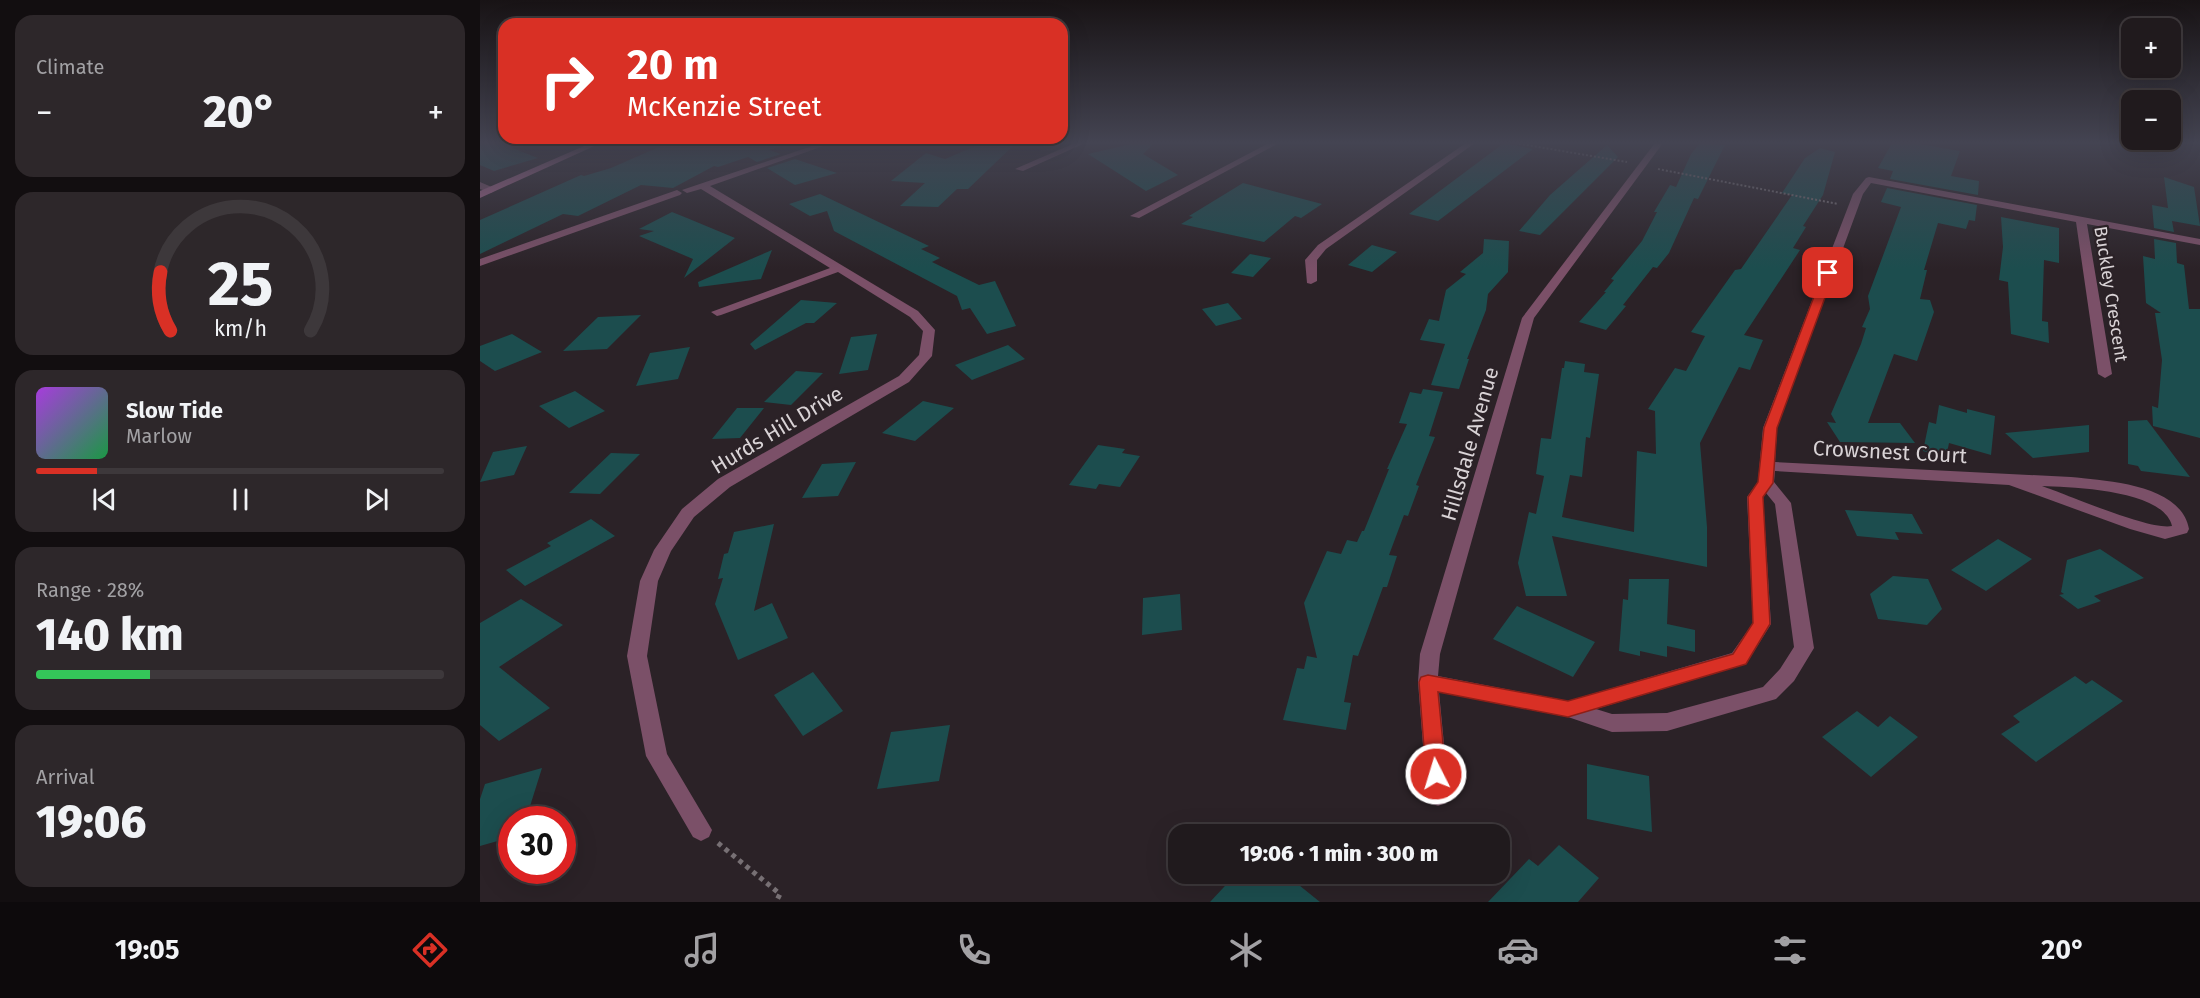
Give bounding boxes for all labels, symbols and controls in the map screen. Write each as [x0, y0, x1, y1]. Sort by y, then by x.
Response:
map controls [2121, 18, 2181, 150]
button: + [2121, 18, 2181, 78]
text: 20 m [627, 40, 719, 90]
icon: right [528, 42, 606, 120]
text: Climate [36, 55, 104, 79]
text: 20° [203, 85, 277, 139]
button: − [2121, 90, 2181, 150]
text: McKenzie Street [627, 91, 822, 123]
text: − [36, 93, 53, 133]
text: + [428, 93, 444, 133]
street label: Buckley Crescent [2089, 224, 2133, 364]
text: 25 [207, 247, 273, 322]
pin [1802, 247, 1853, 298]
icon: arrive [1811, 256, 1844, 289]
text: km/h [213, 316, 267, 342]
street label: Hillsdale Avenue [1436, 364, 1504, 524]
street label: Hurds Hill Drive [706, 380, 848, 480]
text: Slow Tide [126, 397, 223, 424]
text: Marlow [126, 424, 192, 448]
street label: Crowsnest Court [1812, 435, 1968, 469]
icon: previous [88, 483, 121, 516]
icon: pause [224, 483, 257, 516]
icon: next [360, 483, 393, 516]
text: Range · 28% [36, 578, 144, 602]
text: 140 km [36, 608, 183, 662]
position arrow [1404, 742, 1468, 806]
text: Arrival [36, 765, 95, 789]
text: 19:06 [36, 795, 146, 849]
speed limit sign: 30 [498, 806, 576, 884]
text: 19:06 · 1 min · 300 m [1240, 840, 1438, 867]
icon: directions [409, 929, 451, 971]
icon: music [681, 929, 723, 971]
icon: phone [953, 929, 995, 971]
icon: climate [1225, 929, 1267, 971]
icon: car [1497, 929, 1539, 971]
icon: filters [1769, 929, 1811, 971]
text: 19:05 [115, 934, 179, 966]
text: 20° [2041, 934, 2085, 966]

